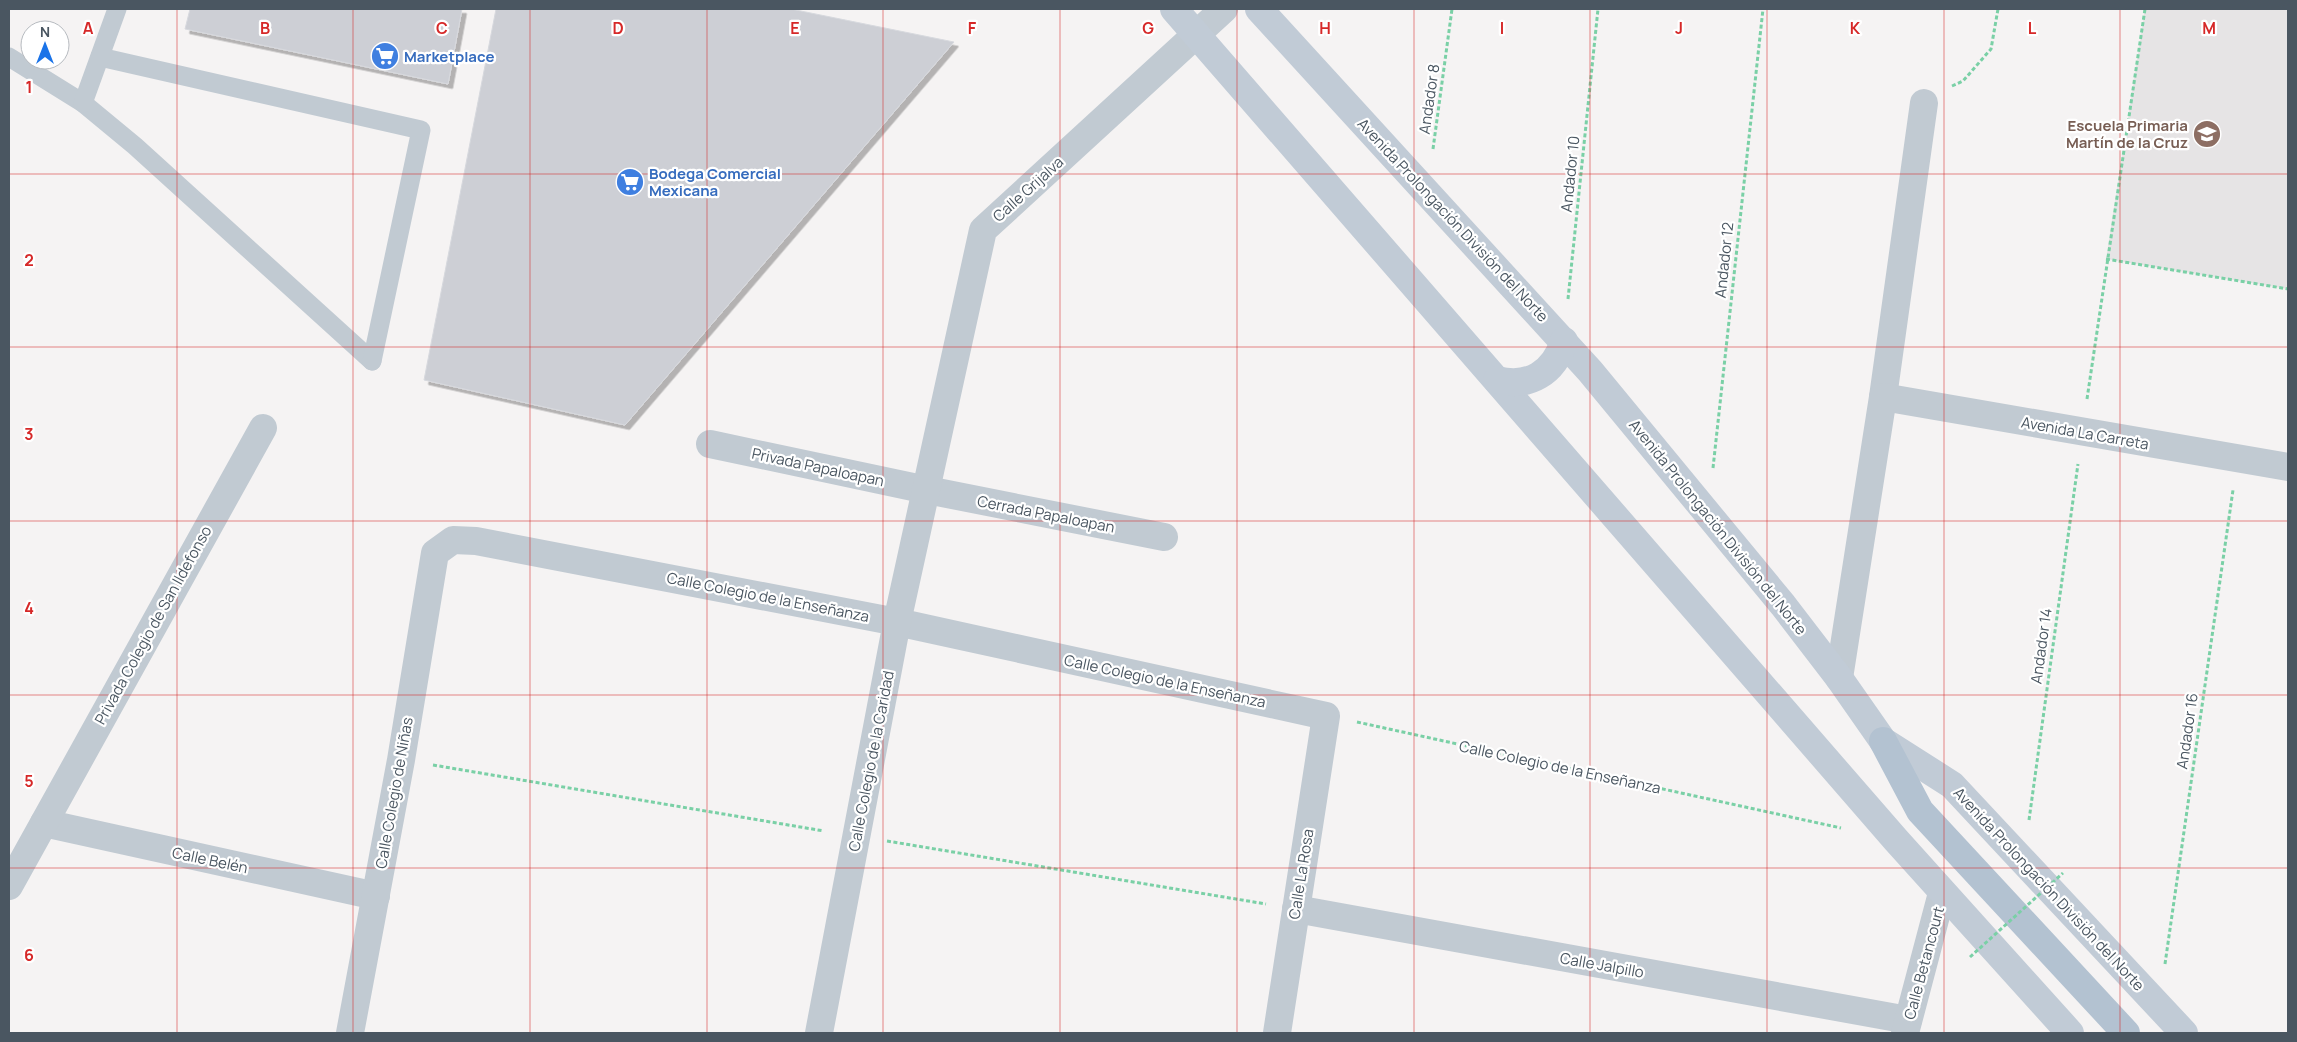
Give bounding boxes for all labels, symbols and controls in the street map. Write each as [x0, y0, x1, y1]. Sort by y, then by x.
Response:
text: A [83, 17, 94, 39]
text: B [260, 17, 270, 39]
text: C [436, 17, 448, 39]
text: D [612, 17, 624, 39]
text: E [790, 17, 800, 39]
text: F [968, 17, 977, 39]
text: G [1142, 17, 1154, 39]
text: H [1319, 17, 1331, 39]
text: I [1500, 17, 1504, 39]
text: J [1675, 17, 1683, 39]
text: K [1850, 17, 1861, 39]
text: L [2028, 17, 2037, 39]
text: M [2202, 17, 2216, 39]
north arrow [20, 20, 70, 70]
text: N [40, 22, 50, 41]
supermarket icon: Marketplace [370, 41, 400, 71]
place label: Marketplace [404, 46, 494, 67]
street label: Andador 8 [1414, 63, 1444, 135]
text: 1 [25, 76, 33, 98]
street label: Avenida Prolongación División del Norte [1353, 114, 1553, 327]
place label: Escuela Primaria Martín de la Cruz [2066, 115, 2188, 153]
school or university icon: Escuela Primaria Martín de la Cruz [2192, 119, 2222, 149]
street label: Andador 10 [1556, 135, 1584, 213]
street label: Calle Grijalva [988, 152, 1068, 226]
place label: Bodega Comercial Mexicana [649, 163, 781, 201]
supermarket icon: Bodega Comercial Mexicana [615, 167, 645, 197]
street label: Andador 12 [1710, 221, 1738, 299]
text: 2 [24, 249, 34, 271]
street label: Avenida La Carreta [2020, 411, 2150, 455]
street label: Avenida Prolongación División del Norte [1624, 415, 1812, 639]
text: 3 [24, 423, 34, 445]
street label: Privada Papaloapan [750, 443, 886, 491]
street label: Cerrada Papaloapan [975, 490, 1117, 538]
street label: Privada Colegio de San Ildefonso [89, 522, 217, 728]
street label: Calle Colegio de la Enseñanza [665, 567, 871, 627]
text: 4 [24, 597, 34, 619]
street label: Andador 14 [2025, 607, 2057, 685]
street label: Calle Colegio de la Enseñanza [1062, 649, 1268, 713]
street label: Calle Colegio de la Caridad [843, 669, 899, 853]
street label: Andador 16 [2171, 691, 2203, 771]
street label: Calle Colegio de Niñas [370, 715, 418, 870]
street label: Calle Colegio de la Enseñanza [1457, 735, 1663, 799]
text: 5 [24, 770, 34, 792]
street label: Avenida Prolongación División del Norte [1949, 783, 2149, 996]
street label: Calle La Rosa [1283, 827, 1319, 921]
street label: Calle Belén [170, 842, 250, 878]
street label: Calle Betancourt [1899, 904, 1949, 1022]
text: 6 [24, 944, 34, 966]
street label: Calle Jalpillo [1558, 947, 1646, 983]

